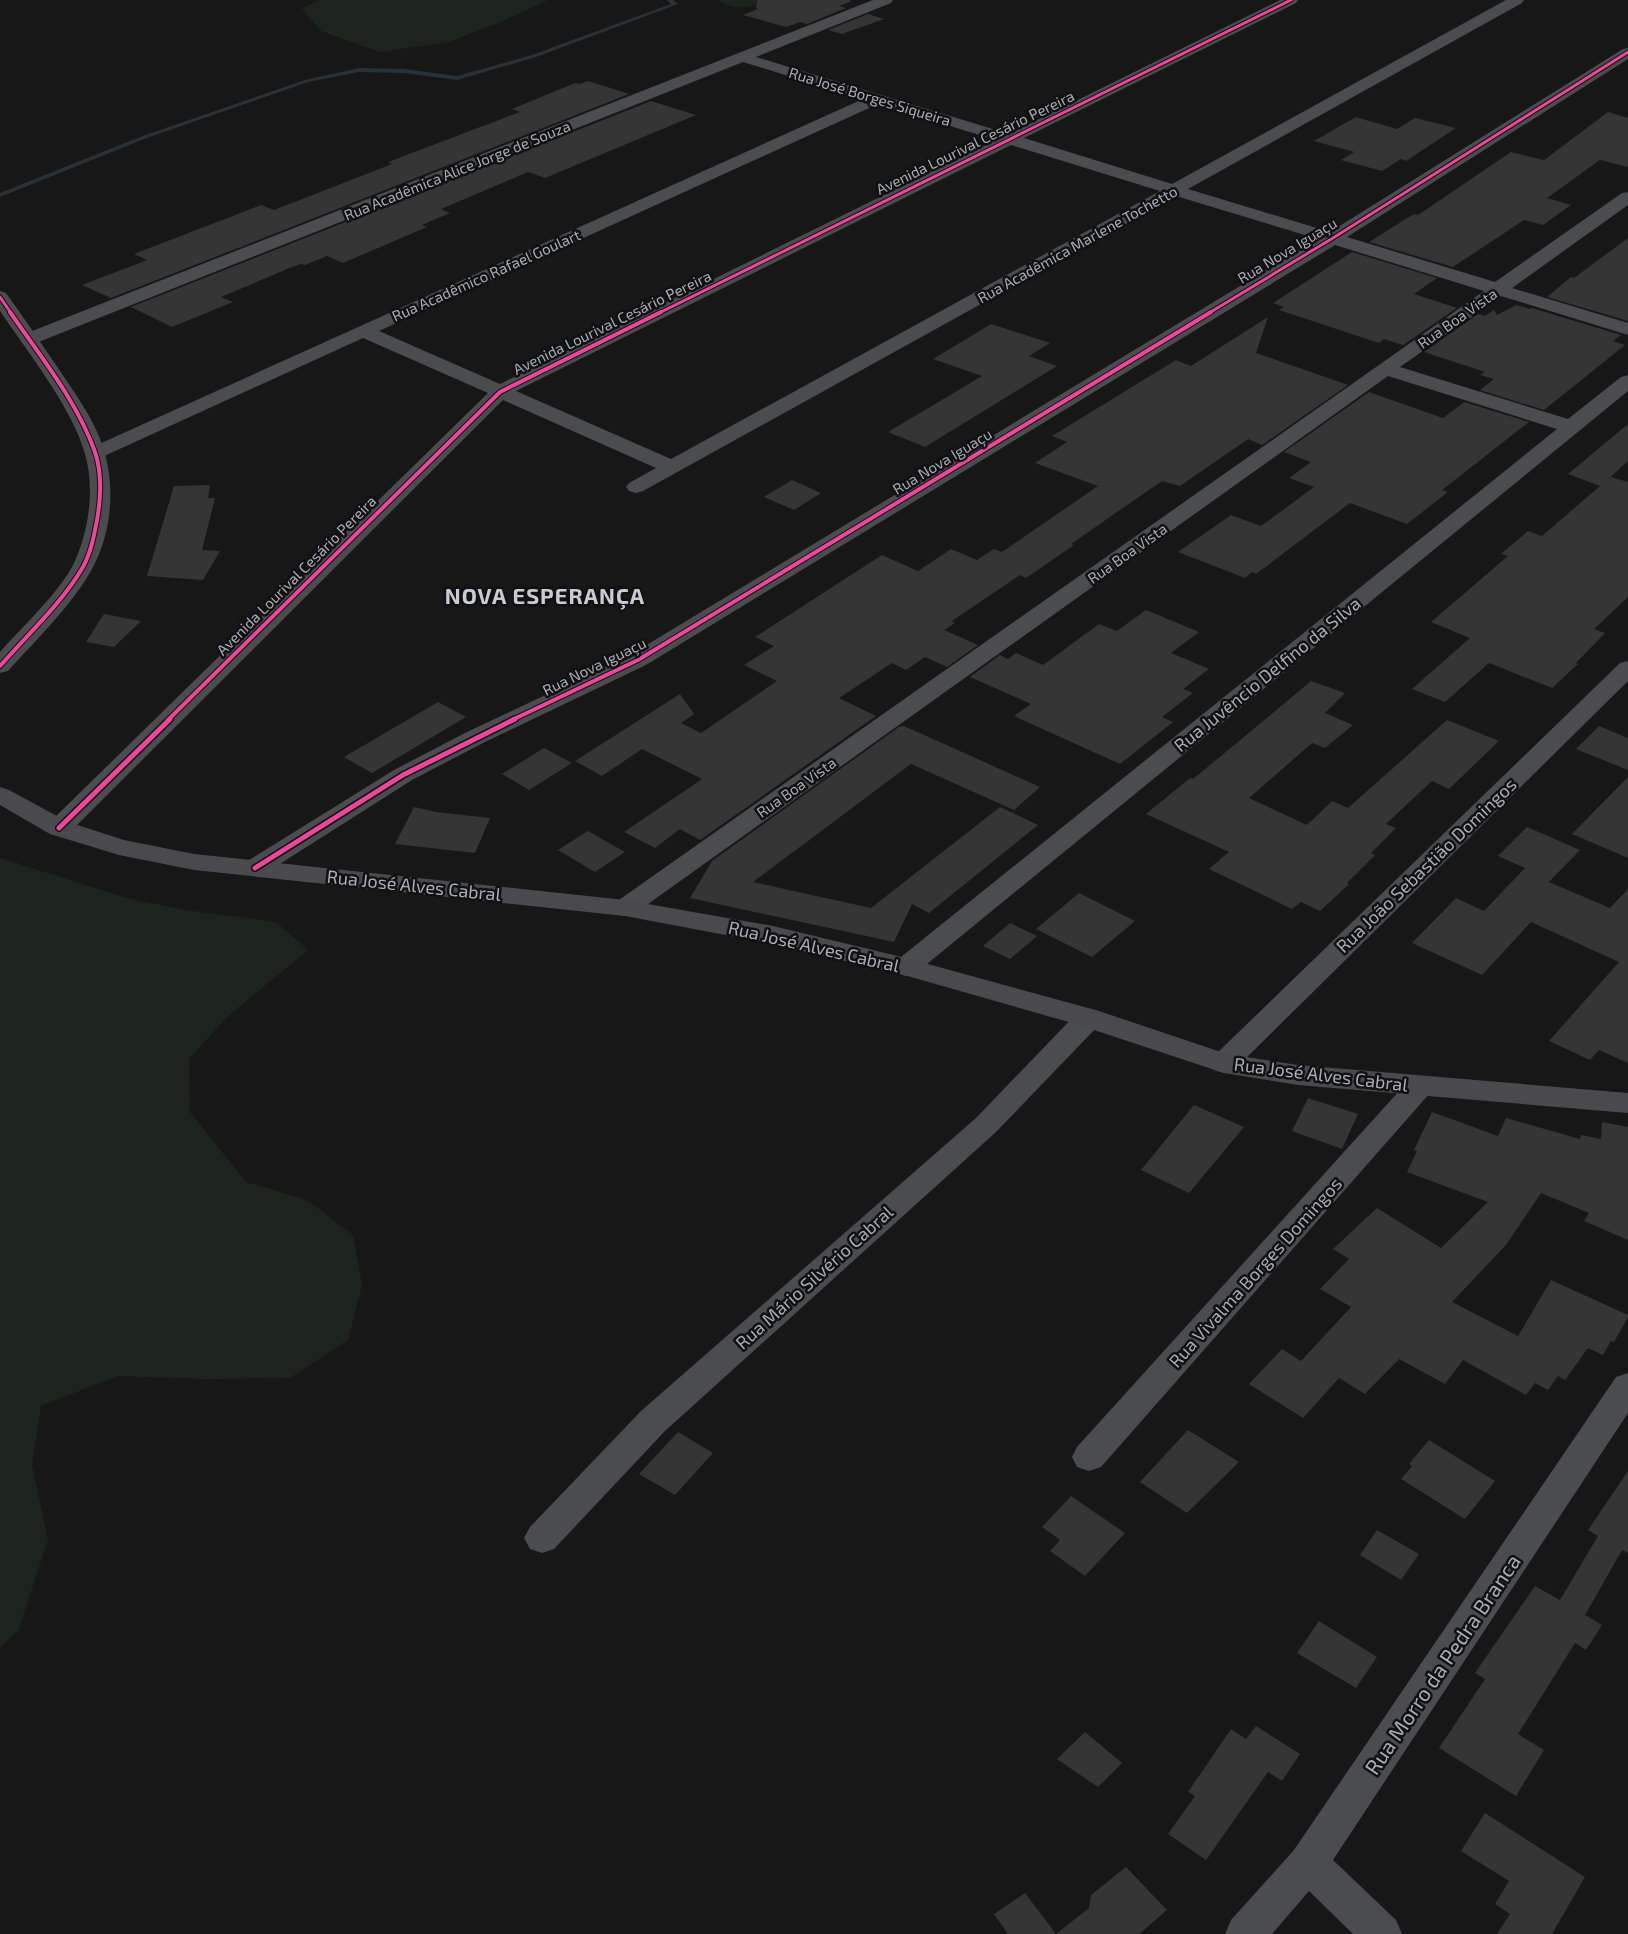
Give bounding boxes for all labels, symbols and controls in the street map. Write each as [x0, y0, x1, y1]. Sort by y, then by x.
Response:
street label: Rua José Borges Siqueira [787, 63, 953, 129]
street label: Avenida Lourival Cesário Pereira [873, 86, 1077, 198]
street label: Rua Acadêmica Alice Jorge de Souza [341, 116, 573, 224]
street label: Rua Acadêmica Marlene Tochetto [974, 181, 1180, 307]
street label: Rua Nova Iguaçu [1234, 213, 1341, 288]
street label: Rua Acadêmico Rafael Goulart [389, 225, 583, 325]
street label: Avenida Lourival Cesário Pereira [510, 266, 714, 378]
street label: Rua Boa Vista [1414, 284, 1500, 352]
street label: Rua Nova Iguaçu [889, 424, 996, 499]
street label: Avenida Lourival Cesário Pereira [212, 491, 380, 659]
street label: Rua Boa Vista [1084, 519, 1170, 587]
district label: NOVA ESPERANÇA [445, 582, 645, 610]
street label: Rua Juvêncio Delfino da Silva [1169, 592, 1365, 756]
street label: Rua Nova Iguaçu [539, 633, 649, 700]
street label: Rua Boa Vista [753, 753, 839, 821]
street label: Rua João Sebastião Domingos [1331, 773, 1521, 957]
street label: Rua José Alves Cabral [326, 865, 503, 905]
street label: Rua José Alves Cabral [726, 916, 902, 977]
street label: Rua José Alves Cabral [1233, 1052, 1410, 1096]
street label: Rua Vivalma Borges Domingos [1164, 1172, 1346, 1372]
street label: Rua Mário Silvério Cabral [731, 1200, 898, 1354]
street label: Rua Morro da Pedra Branca [1359, 1549, 1525, 1779]

